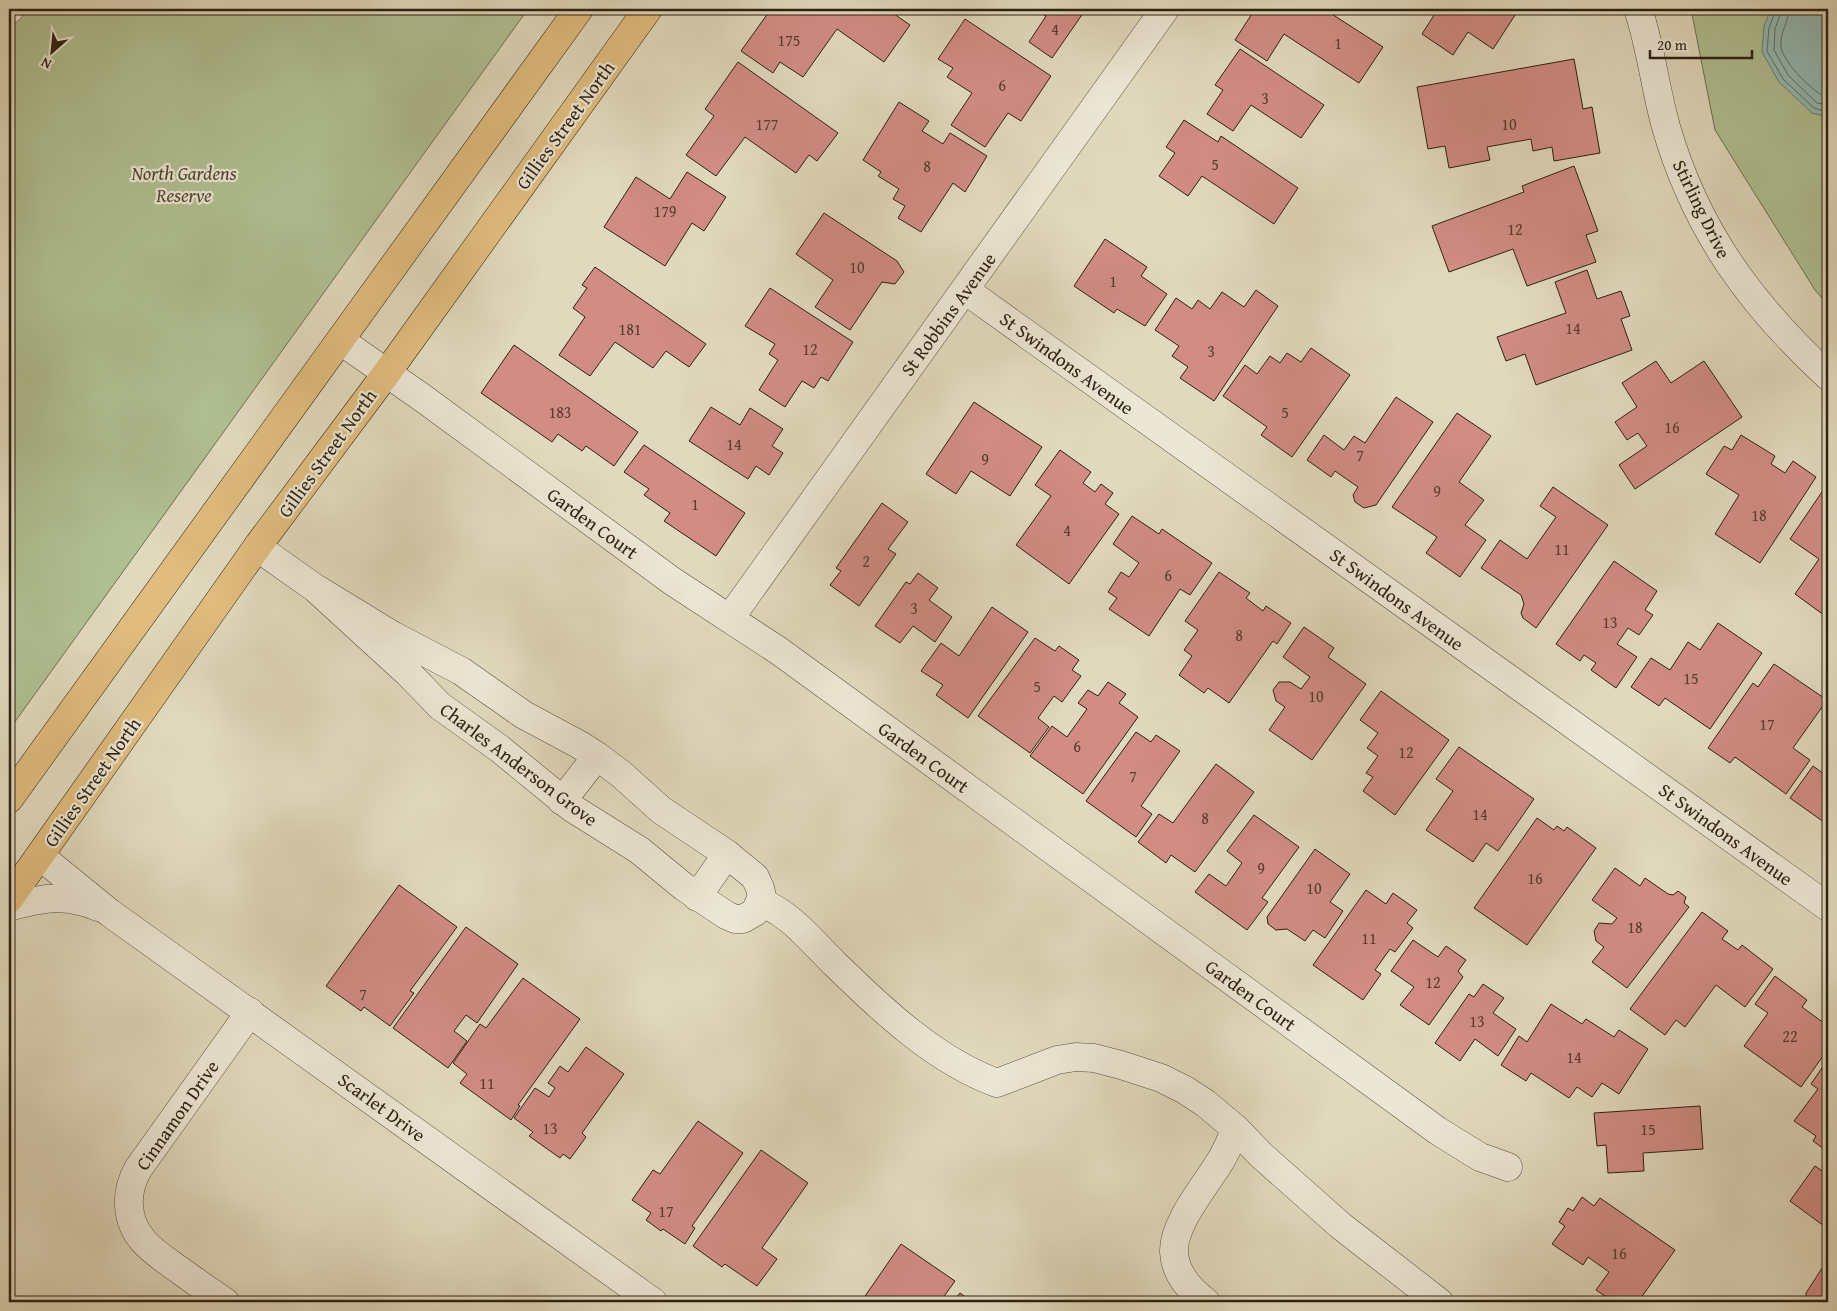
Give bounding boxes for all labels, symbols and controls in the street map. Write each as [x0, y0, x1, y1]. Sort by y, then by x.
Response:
house number: 4 [1051, 17, 1059, 41]
north arrow [28, 28, 78, 78]
house number: 175 [777, 28, 801, 52]
scale bar [1650, 28, 1752, 60]
house number: 1 [1334, 31, 1342, 55]
text: 20 m [1657, 34, 1688, 55]
text: N [37, 52, 55, 75]
street label: Gillies Street North [509, 55, 621, 195]
house number: 6 [998, 73, 1006, 97]
house number: 3 [1261, 86, 1269, 110]
house number: 177 [755, 112, 779, 136]
house number: 10 [1501, 112, 1517, 136]
house number: 5 [1211, 152, 1219, 176]
house number: 8 [923, 154, 931, 178]
street label: Stirling Drive [1666, 155, 1738, 263]
park label: North Gardens Reserve [130, 159, 237, 209]
house number: 179 [653, 199, 677, 223]
house number: 12 [1507, 217, 1523, 241]
street label: St Robbins Avenue [894, 246, 1002, 382]
house number: 10 [849, 255, 865, 279]
house number: 1 [1109, 269, 1117, 293]
street label: St Swindons Avenue [994, 305, 1140, 421]
house number: 14 [1565, 316, 1581, 340]
house number: 181 [618, 317, 642, 341]
house number: 12 [802, 337, 818, 361]
house number: 3 [1207, 339, 1215, 363]
street label: Gillies Street North [271, 383, 383, 523]
house number: 183 [548, 400, 572, 424]
house number: 5 [1281, 400, 1289, 424]
house number: 16 [1664, 415, 1680, 439]
house number: 14 [726, 432, 742, 456]
house number: 7 [1356, 443, 1364, 467]
house number: 9 [981, 447, 989, 471]
house number: 9 [1433, 479, 1441, 503]
street label: Garden Court [542, 480, 645, 566]
house number: 1 [691, 492, 699, 516]
house number: 18 [1751, 503, 1767, 527]
house number: 4 [1063, 518, 1071, 542]
house number: 11 [1554, 537, 1570, 561]
street label: St Swindons Avenue [1324, 541, 1470, 657]
house number: 2 [862, 549, 870, 573]
house number: 6 [1164, 563, 1172, 587]
house number: 3 [910, 596, 918, 620]
house number: 13 [1602, 610, 1618, 634]
house number: 8 [1235, 623, 1243, 647]
house number: 15 [1683, 666, 1699, 690]
house number: 5 [1033, 674, 1041, 698]
house number: 10 [1308, 684, 1324, 708]
street label: Charles Anderson Grove [434, 695, 604, 833]
street label: Gillies Street North [37, 711, 147, 853]
house number: 17 [1759, 712, 1775, 736]
street label: Garden Court [873, 714, 976, 800]
house number: 6 [1073, 734, 1081, 758]
house number: 12 [1398, 740, 1414, 764]
house number: 7 [1129, 764, 1137, 788]
street label: St Swindons Avenue [1653, 776, 1799, 892]
house number: 14 [1472, 802, 1488, 826]
house number: 8 [1201, 806, 1209, 830]
house number: 9 [1257, 856, 1265, 880]
house number: 16 [1527, 866, 1543, 890]
house number: 10 [1306, 876, 1322, 900]
house number: 18 [1627, 915, 1643, 939]
house number: 11 [1361, 926, 1377, 950]
street label: Garden Court [1200, 952, 1303, 1038]
house number: 12 [1425, 970, 1441, 994]
house number: 7 [359, 982, 367, 1006]
house number: 13 [1469, 1009, 1485, 1033]
house number: 22 [1782, 1024, 1798, 1048]
house number: 14 [1566, 1045, 1582, 1069]
street label: Cinnamon Drive [129, 1054, 225, 1176]
street label: Scarlet Drive [332, 1066, 432, 1148]
house number: 11 [479, 1071, 495, 1095]
house number: 13 [542, 1116, 558, 1140]
house number: 15 [1640, 1117, 1656, 1141]
house number: 17 [658, 1199, 674, 1223]
house number: 16 [1611, 1241, 1627, 1265]

